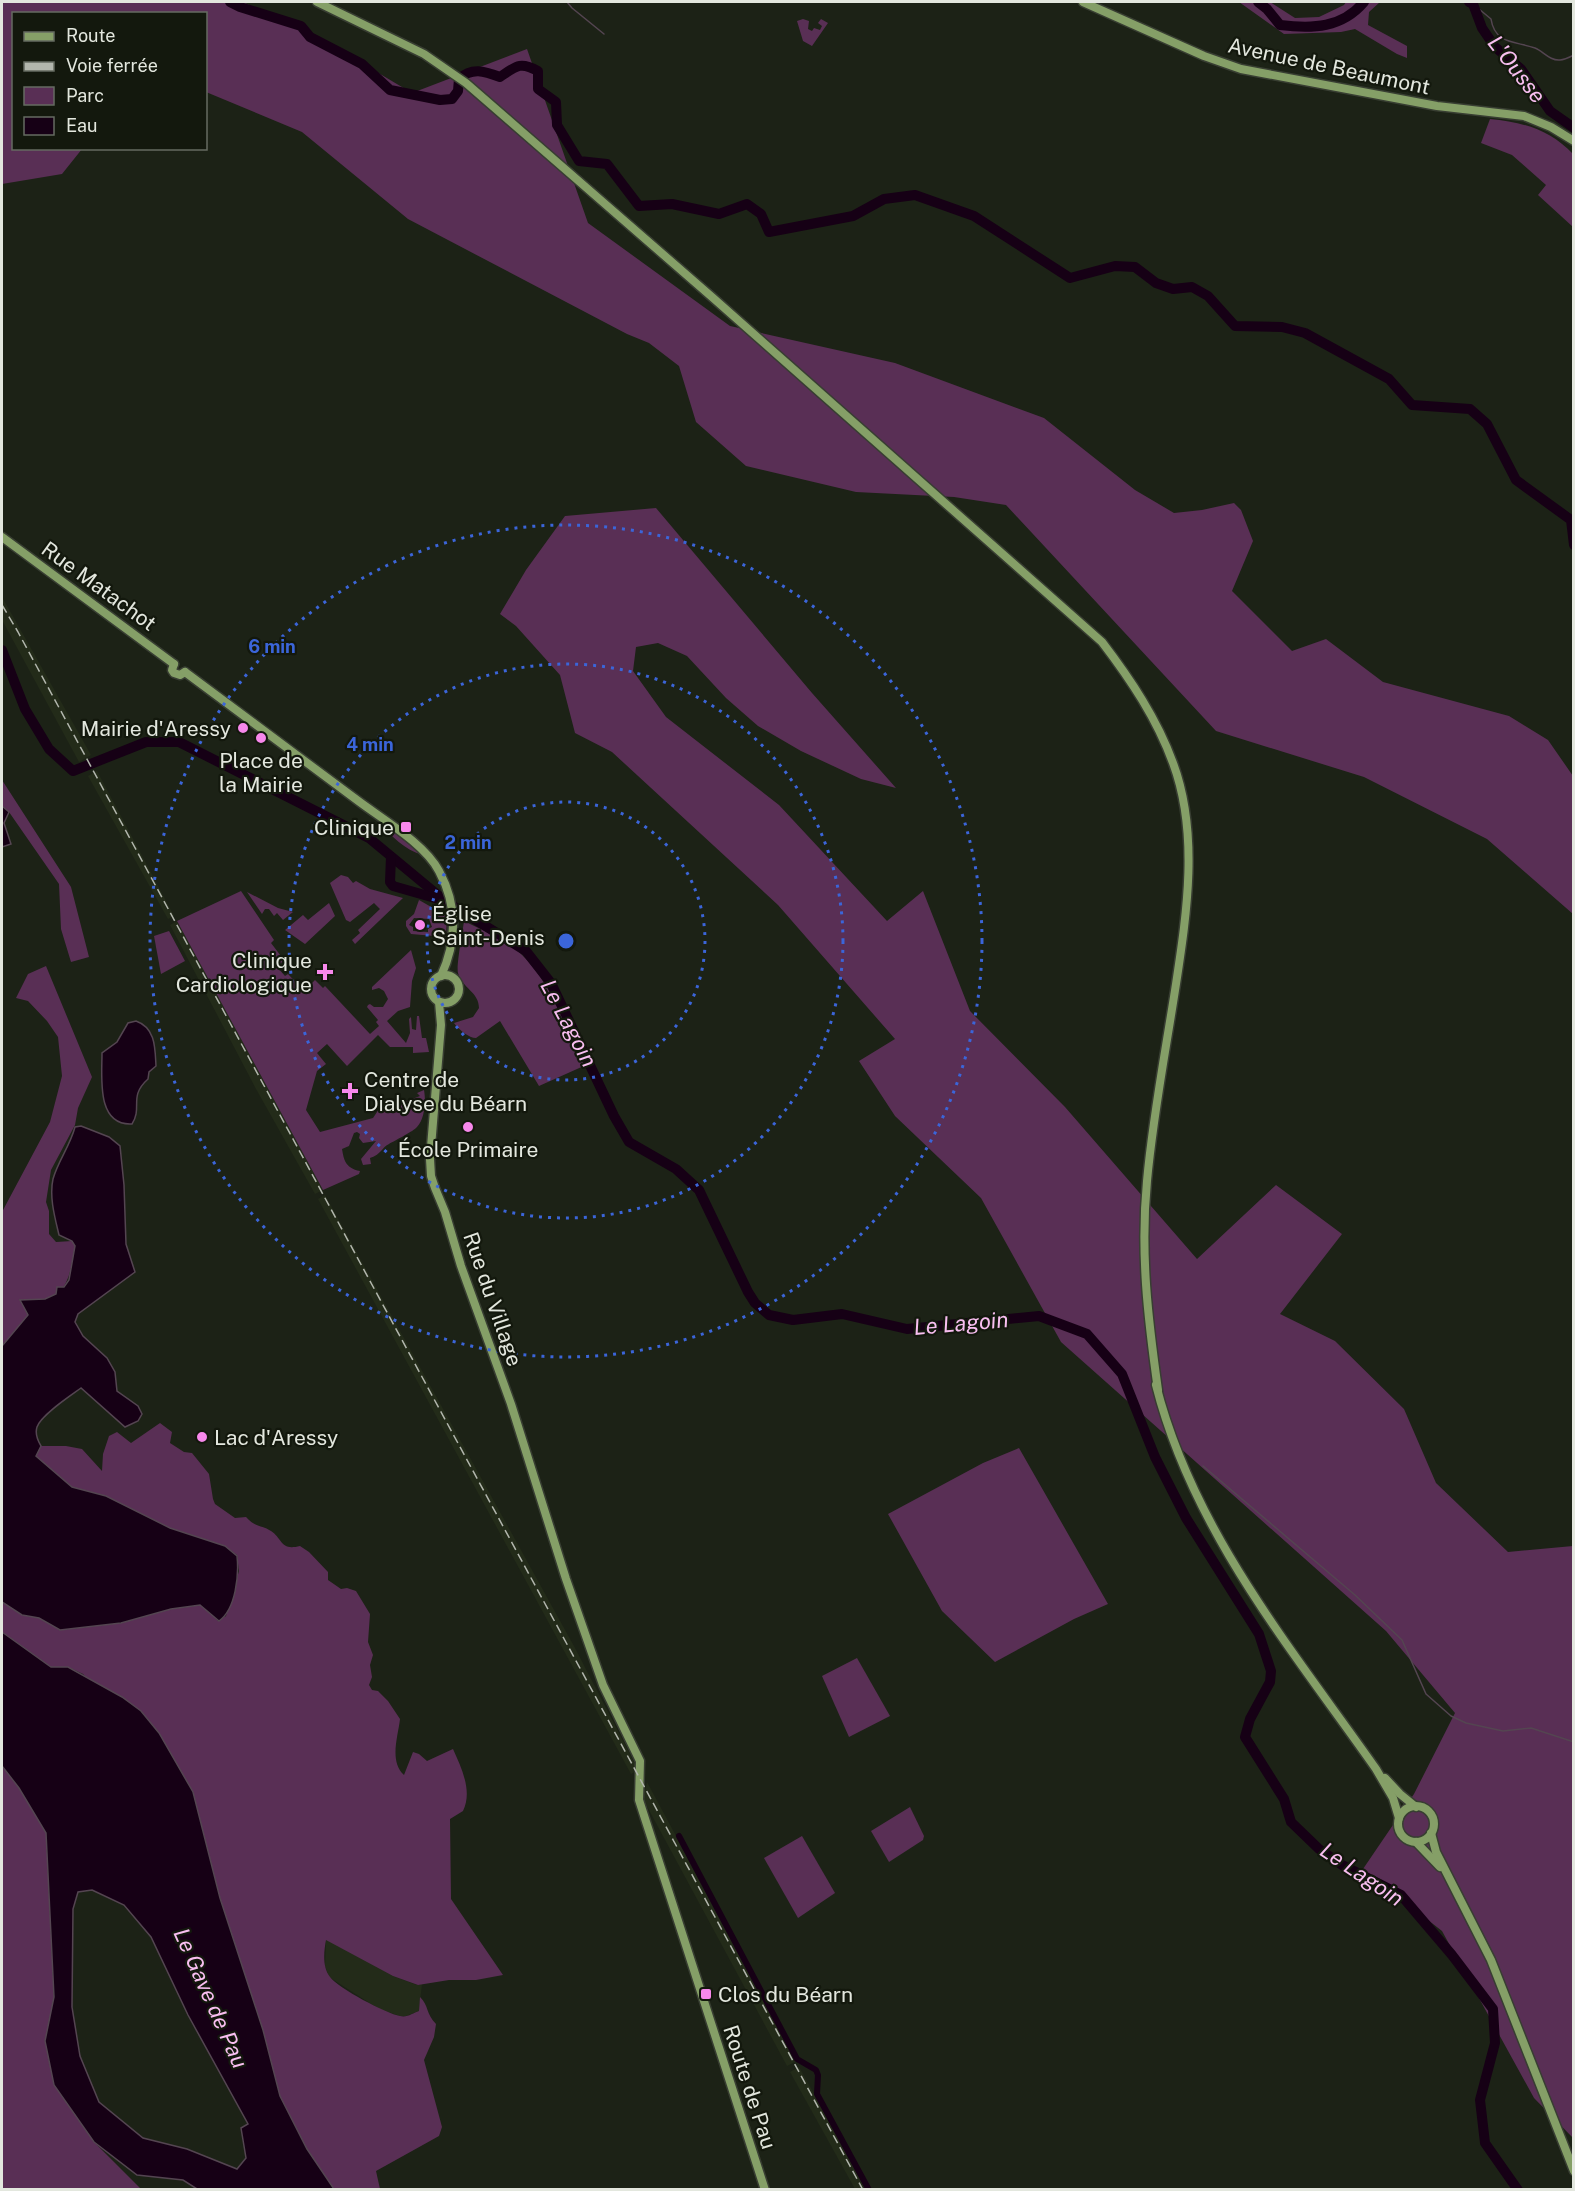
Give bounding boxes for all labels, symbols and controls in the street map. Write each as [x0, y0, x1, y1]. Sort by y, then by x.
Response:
legend [12, 12, 207, 150]
text: Route [66, 25, 115, 46]
water label: L'Ousse [1483, 30, 1552, 108]
street label: Avenue de Beaumont [1226, 32, 1432, 100]
text: Voie ferrée [66, 55, 158, 76]
text: Parc [66, 85, 104, 106]
text: Eau [66, 115, 97, 136]
street label: Rue Matachot [37, 536, 161, 636]
text: 6 min [248, 636, 296, 657]
place label: Mairie d'Aressy [81, 716, 231, 741]
marker: Mairie d'Aressy [236, 721, 250, 735]
marker: Place de la Mairie [254, 731, 268, 745]
text: 4 min [346, 734, 394, 755]
place label: Place de la Mairie [219, 748, 303, 797]
place label: Clinique [314, 815, 394, 840]
marker: Clinique [399, 820, 413, 834]
text: 2 min [444, 832, 492, 853]
place label: Église Saint-Denis [432, 901, 545, 950]
marker: Église Saint-Denis [413, 918, 427, 932]
centre of rings [556, 931, 576, 951]
place label: Clinique Cardiologique [176, 948, 312, 997]
marker: Clinique Cardiologique [316, 963, 334, 981]
water label: Le Lagoin [535, 975, 603, 1071]
place label: Centre de Dialyse du Béarn [364, 1067, 527, 1116]
marker: Centre de Dialyse du Béarn [341, 1082, 359, 1100]
marker: École Primaire [461, 1120, 475, 1134]
place label: École Primaire [398, 1137, 538, 1162]
street label: Rue du Village [458, 1229, 528, 1369]
water label: Le Lagoin [913, 1306, 1009, 1340]
place label: Lac d'Aressy [214, 1425, 338, 1450]
marker: Lac d'Aressy [195, 1430, 209, 1444]
water label: Le Lagoin [1315, 1837, 1409, 1911]
water label: Le Gave de Pau [169, 1924, 253, 2072]
place label: Clos du Béarn [718, 1982, 853, 2007]
marker: Clos du Béarn [699, 1987, 713, 2001]
street label: Route de Pau [718, 2022, 782, 2152]

